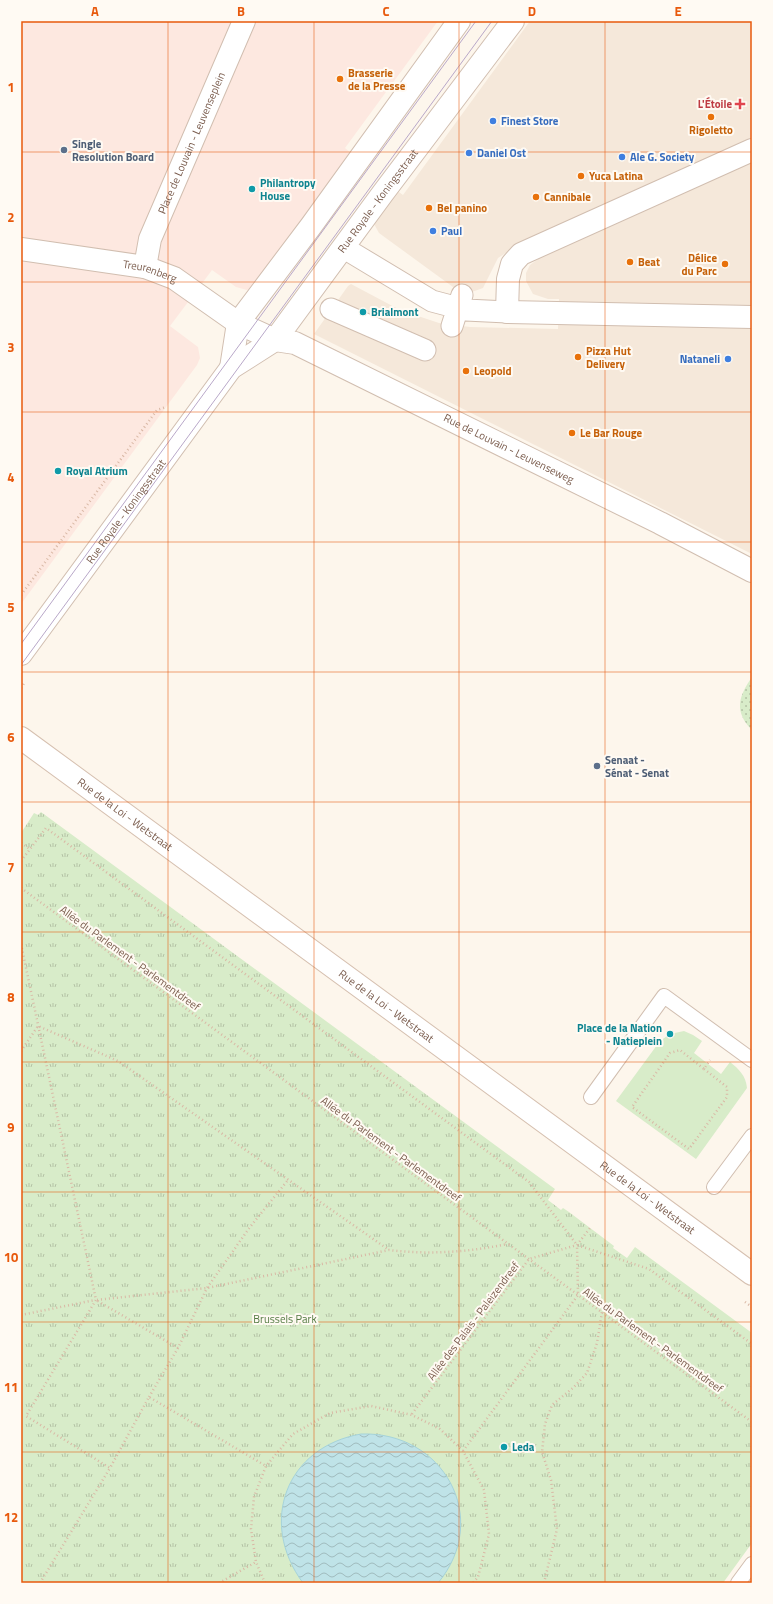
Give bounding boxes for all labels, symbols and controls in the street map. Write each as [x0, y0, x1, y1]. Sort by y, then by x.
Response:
text: A [91, 1, 99, 21]
text: B [237, 1, 245, 21]
text: C [382, 1, 390, 21]
text: D [528, 1, 536, 21]
text: E [674, 1, 682, 21]
place label: Brasserie de la Presse [348, 65, 406, 94]
street label: Place de Louvain - Leuvenseplein [154, 70, 229, 216]
marker: Brasserie de la Presse [335, 74, 345, 84]
text: 1 [7, 77, 15, 97]
place label: L'Étoile [698, 96, 732, 112]
marker: L'Étoile [735, 99, 745, 109]
marker: Rigoletto [706, 112, 716, 122]
place label: Finest Store [501, 113, 559, 129]
marker: Finest Store [488, 116, 498, 126]
place label: Rigoletto [689, 122, 733, 138]
place label: Single Resolution Board [72, 136, 154, 165]
marker: Single Resolution Board [59, 145, 69, 155]
street label: Rue Royale - Koningsstraat [334, 145, 422, 256]
place label: Daniel Ost [477, 145, 526, 161]
marker: Daniel Ost [464, 148, 474, 158]
place label: Ale G. Society [630, 149, 695, 165]
marker: Ale G. Society [617, 152, 627, 162]
place label: Yuca Latina [589, 168, 643, 184]
marker: Yuca Latina [576, 171, 586, 181]
place label: Philantropy House [260, 175, 316, 204]
marker: Philantropy House [247, 184, 257, 194]
place label: Cannibale [544, 189, 591, 205]
marker: Cannibale [531, 192, 541, 202]
place label: Bel panino [437, 200, 487, 216]
marker: Bel panino [424, 203, 434, 213]
text: 2 [7, 207, 15, 227]
place label: Paul [441, 223, 462, 239]
marker: Paul [428, 226, 438, 236]
place label: Délice du Parc [681, 250, 717, 279]
place label: Beat [638, 254, 660, 270]
street label: Treurenberg [122, 256, 180, 287]
marker: Beat [625, 257, 635, 267]
marker: Délice du Parc [720, 259, 730, 269]
place label: Brialmont [371, 304, 418, 320]
marker: Brialmont [358, 307, 368, 317]
text: 3 [7, 337, 15, 357]
place label: Pizza Hut Delivery [586, 343, 631, 372]
place label: Nataneli [680, 351, 720, 367]
marker: Pizza Hut Delivery [573, 352, 583, 362]
marker: Nataneli [723, 354, 733, 364]
place label: Leopold [474, 363, 512, 379]
marker: Leopold [461, 366, 471, 376]
street label: Rue de Louvain - Leuvenseweg [441, 410, 577, 488]
place label: Le Bar Rouge [580, 425, 643, 441]
marker: Le Bar Rouge [567, 428, 577, 438]
street label: Rue Royale - Koningsstraat [82, 456, 170, 567]
place label: Royal Atrium [66, 463, 128, 479]
marker: Royal Atrium [53, 466, 63, 476]
text: 4 [7, 467, 15, 487]
text: 5 [7, 597, 15, 617]
text: 6 [7, 727, 15, 747]
place label: Senaat - Sénat - Senat [605, 752, 669, 781]
marker: Senaat - Sénat - Senat [592, 761, 602, 771]
street label: Rue de la Loi - Wetstraat [74, 774, 176, 855]
text: 7 [7, 857, 15, 877]
street label: Allée du Parlement - Parlementdreef [57, 902, 204, 1015]
street label: Rue de la Loi - Wetstraat [335, 966, 437, 1046]
text: 8 [7, 987, 15, 1007]
place label: Place de la Nation - Natieplein [577, 1020, 662, 1049]
marker: Place de la Nation - Natieplein [665, 1029, 675, 1039]
street label: Allée du Parlement - Parlementdreef [318, 1093, 465, 1206]
text: 9 [7, 1117, 15, 1137]
street label: Rue de la Loi - Wetstraat [597, 1157, 699, 1238]
text: 10 [4, 1247, 18, 1267]
street label: Allée des Palais - Paleizendreef [423, 1258, 523, 1384]
street label: Allée du Parlement - Parlementdreef [580, 1284, 727, 1397]
park label: Brussels Park [253, 1311, 317, 1327]
text: 11 [4, 1377, 18, 1397]
place label: Leda [512, 1439, 535, 1455]
marker: Leda [499, 1442, 509, 1452]
text: 12 [4, 1507, 18, 1527]

